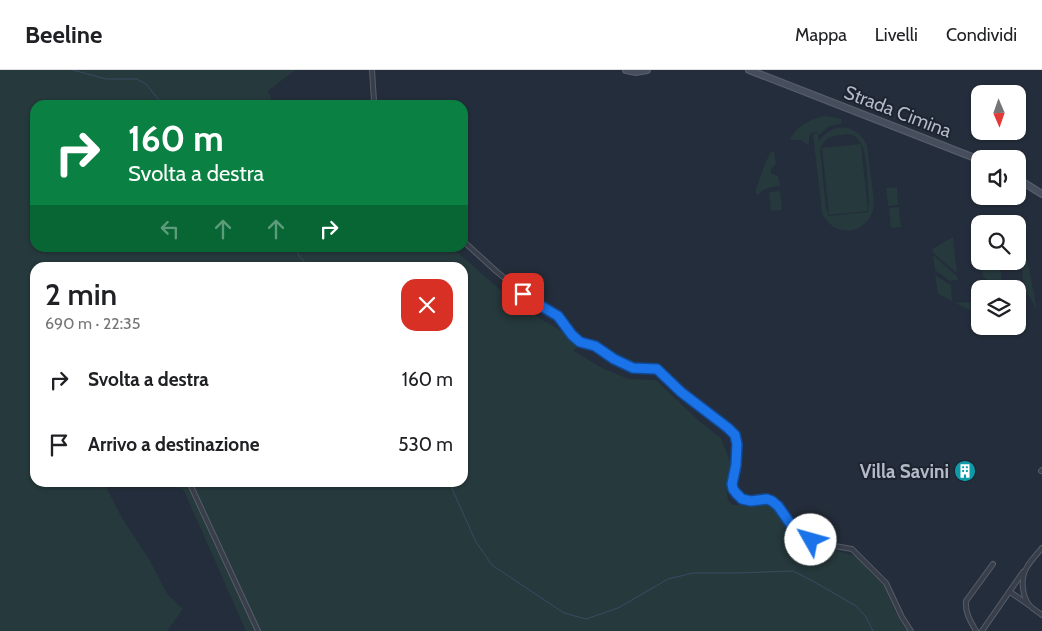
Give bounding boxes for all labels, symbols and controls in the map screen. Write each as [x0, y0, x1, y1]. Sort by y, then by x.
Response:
text: Beeline [25, 20, 102, 49]
text: Mappa [795, 24, 847, 46]
text: Livelli [875, 24, 918, 46]
text: Condividi [946, 24, 1017, 46]
street label: Strada Cimina [841, 80, 955, 142]
north arrow [971, 85, 1026, 140]
map controls [971, 85, 1026, 335]
text: 160 m [128, 117, 224, 160]
icon: right [45, 120, 110, 185]
button: sound [971, 150, 1026, 205]
text: Svolta a destra [128, 160, 264, 187]
icon: left [156, 215, 184, 243]
icon: ahead [209, 215, 237, 243]
icon: ahead [262, 215, 290, 243]
icon: right [315, 215, 343, 243]
button: search [971, 215, 1026, 270]
pin [502, 273, 544, 315]
text: 2 min [45, 276, 117, 313]
button: close [401, 279, 453, 331]
icon: arrive [509, 280, 537, 308]
button: layers [971, 280, 1026, 335]
text: 690 m · 22:35 [45, 314, 140, 333]
icon: right [45, 366, 73, 394]
text: Svolta a destra [88, 368, 209, 391]
text: 160 m [402, 368, 453, 391]
icon: arrive [45, 431, 73, 459]
text: Arrivo a destinazione [88, 433, 259, 456]
text: 530 m [398, 433, 453, 456]
building icon: Villa Savini [953, 459, 977, 483]
place label: Villa Savini [860, 460, 949, 483]
position arrow [784, 513, 836, 565]

